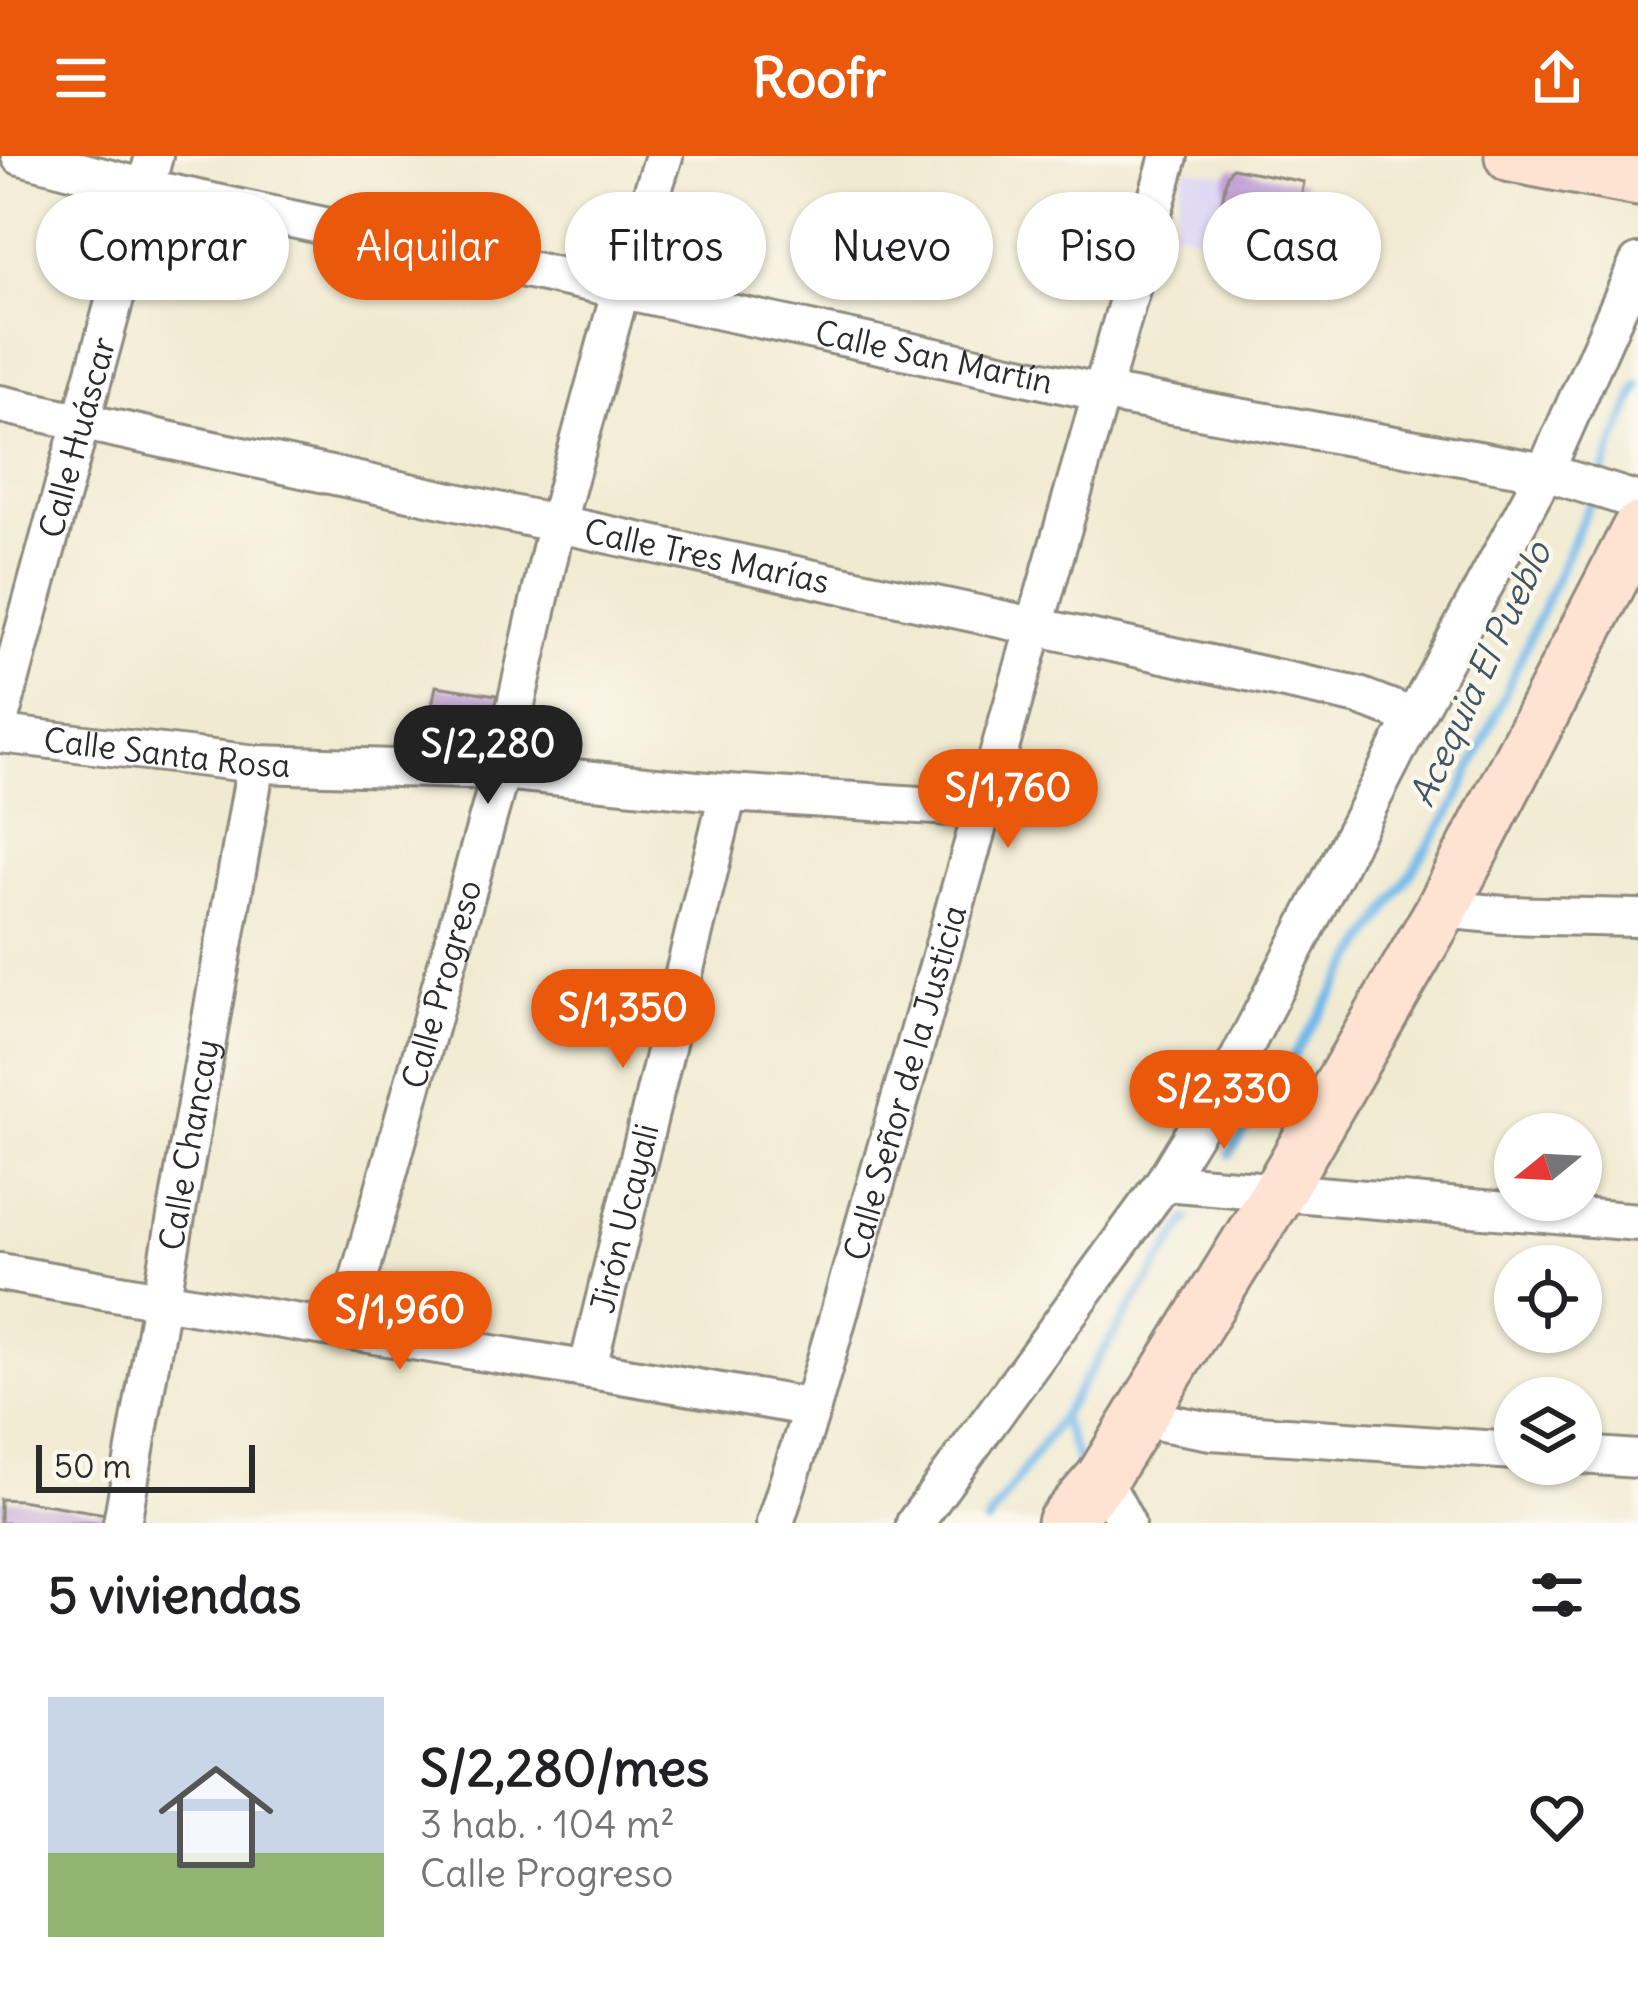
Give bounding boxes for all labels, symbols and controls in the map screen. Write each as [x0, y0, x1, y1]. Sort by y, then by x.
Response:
text: Roofr [752, 44, 886, 112]
icon: menu [48, 45, 114, 111]
icon: share [1524, 45, 1590, 111]
chip: Comprar [36, 192, 289, 300]
chip: Alquilar [313, 192, 541, 300]
chip: Filtros [565, 192, 766, 300]
chip: Nuevo [790, 192, 993, 300]
chip: Piso [1017, 192, 1179, 300]
chip: Casa [1203, 192, 1381, 300]
street label: Calle San Martín [812, 311, 1057, 403]
street label: Calle Huáscar [29, 332, 124, 542]
street label: Calle Tres Marías [581, 509, 833, 603]
water label: Acequia El Pueblo [1399, 533, 1562, 813]
pin: S/2,280 [377, 705, 599, 807]
street label: Calle Santa Rosa [41, 718, 291, 786]
text: S/2,280 [421, 719, 555, 768]
pin: S/1,760 [897, 749, 1119, 851]
text: S/1,760 [945, 763, 1071, 812]
street label: Calle Progreso [392, 875, 490, 1093]
street label: Calle Señor de la Justicia [834, 900, 975, 1265]
pin: S/1,350 [512, 969, 734, 1071]
text: S/1,350 [558, 983, 688, 1032]
street label: Calle Chancay [150, 1036, 228, 1254]
pin: S/2,330 [1113, 1050, 1335, 1152]
text: S/2,330 [1156, 1064, 1292, 1113]
north arrow [1494, 1113, 1602, 1221]
map controls [1494, 1113, 1602, 1485]
street label: Jirón Ucayali [581, 1120, 668, 1317]
button: locate [1494, 1245, 1602, 1353]
pin: S/1,960 [289, 1271, 511, 1373]
text: S/1,960 [335, 1285, 465, 1334]
button: layers [1494, 1377, 1602, 1485]
scale bar [36, 1439, 255, 1492]
text: 50 m [54, 1445, 131, 1487]
icon: filters [1524, 1562, 1590, 1628]
text: 5 viviendas [48, 1563, 301, 1627]
text: S/2,280/mes [420, 1736, 709, 1800]
icon: home [144, 1745, 288, 1889]
icon: heart [1524, 1784, 1590, 1850]
text: 3 hab. · 104 m² [420, 1800, 675, 1849]
text: Calle Progreso [420, 1849, 674, 1898]

